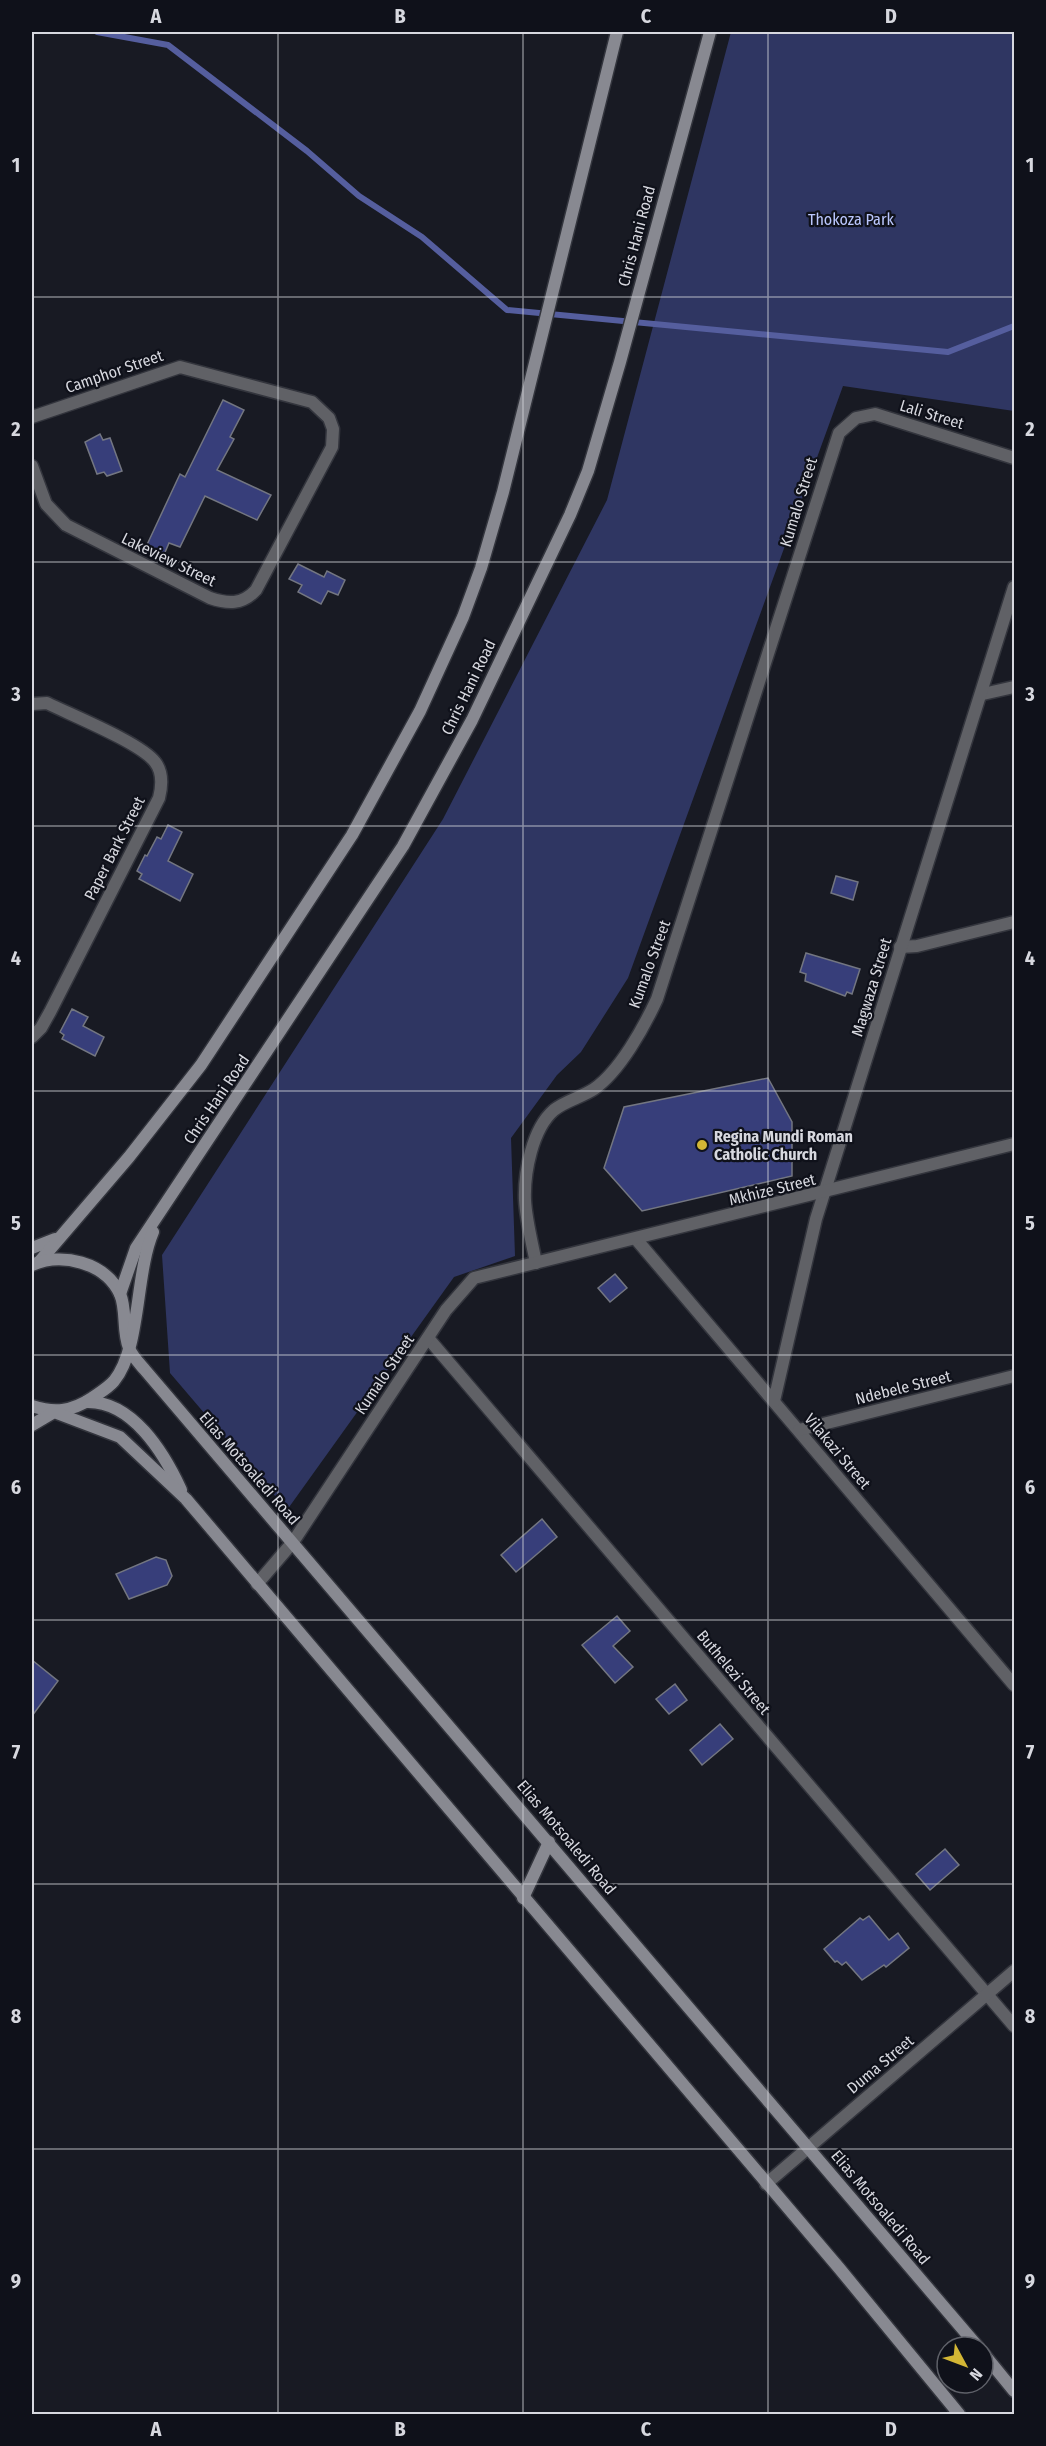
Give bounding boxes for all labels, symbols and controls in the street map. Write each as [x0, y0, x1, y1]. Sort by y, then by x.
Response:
text: A [150, 4, 163, 28]
text: B [394, 4, 406, 28]
text: C [641, 4, 652, 28]
text: D [885, 4, 897, 28]
text: 1 [12, 153, 20, 177]
text: 1 [1026, 153, 1034, 177]
street label: Chris Hani Road [614, 184, 659, 289]
park label: Thokoza Park [808, 210, 895, 229]
street label: Camphor Street [63, 346, 166, 397]
street label: Lali Street [898, 396, 967, 433]
text: 2 [10, 417, 21, 441]
text: 2 [1024, 417, 1035, 441]
street label: Kumalo Street [776, 454, 821, 549]
street label: Lakeview Street [119, 528, 220, 591]
street label: Chris Hani Road [437, 637, 500, 738]
text: 3 [10, 682, 21, 706]
text: 3 [1024, 682, 1035, 706]
street label: Paper Bark Street [80, 793, 149, 903]
street label: Kumalo Street [625, 917, 674, 1011]
street label: Magwaza Street [848, 935, 896, 1039]
text: 4 [11, 946, 21, 970]
text: 4 [1025, 946, 1035, 970]
street label: Chris Hani Road [180, 1051, 253, 1148]
place label: Regina Mundi Roman Catholic Church [714, 1127, 853, 1164]
marker: Regina Mundi Roman Catholic Church [695, 1138, 709, 1152]
street label: Mkhize Street [727, 1169, 818, 1209]
text: 5 [11, 1211, 21, 1235]
text: 5 [1025, 1211, 1035, 1235]
street label: Kumalo Street [351, 1330, 419, 1418]
street label: Ndebele Street [853, 1366, 954, 1409]
street label: Elias Motsoaledi Road [195, 1408, 304, 1529]
street label: Vilakazi Street [801, 1410, 875, 1494]
text: 6 [11, 1475, 21, 1499]
text: 6 [1025, 1475, 1035, 1499]
street label: Buthelezi Street [693, 1626, 775, 1719]
text: 7 [12, 1740, 21, 1764]
text: 7 [1026, 1740, 1035, 1764]
street label: Elias Motsoaledi Road [513, 1776, 620, 1898]
text: 8 [11, 2004, 22, 2028]
text: 8 [1025, 2004, 1036, 2028]
street label: Duma Street [843, 2031, 918, 2098]
street label: Elias Motsoaledi Road [827, 2146, 934, 2268]
text: 9 [11, 2269, 21, 2293]
text: 9 [1025, 2269, 1035, 2293]
north arrow [935, 2335, 995, 2395]
text: N [966, 2365, 986, 2384]
text: A [150, 2417, 163, 2441]
text: B [394, 2417, 406, 2441]
text: C [641, 2417, 652, 2441]
text: D [885, 2417, 897, 2441]

